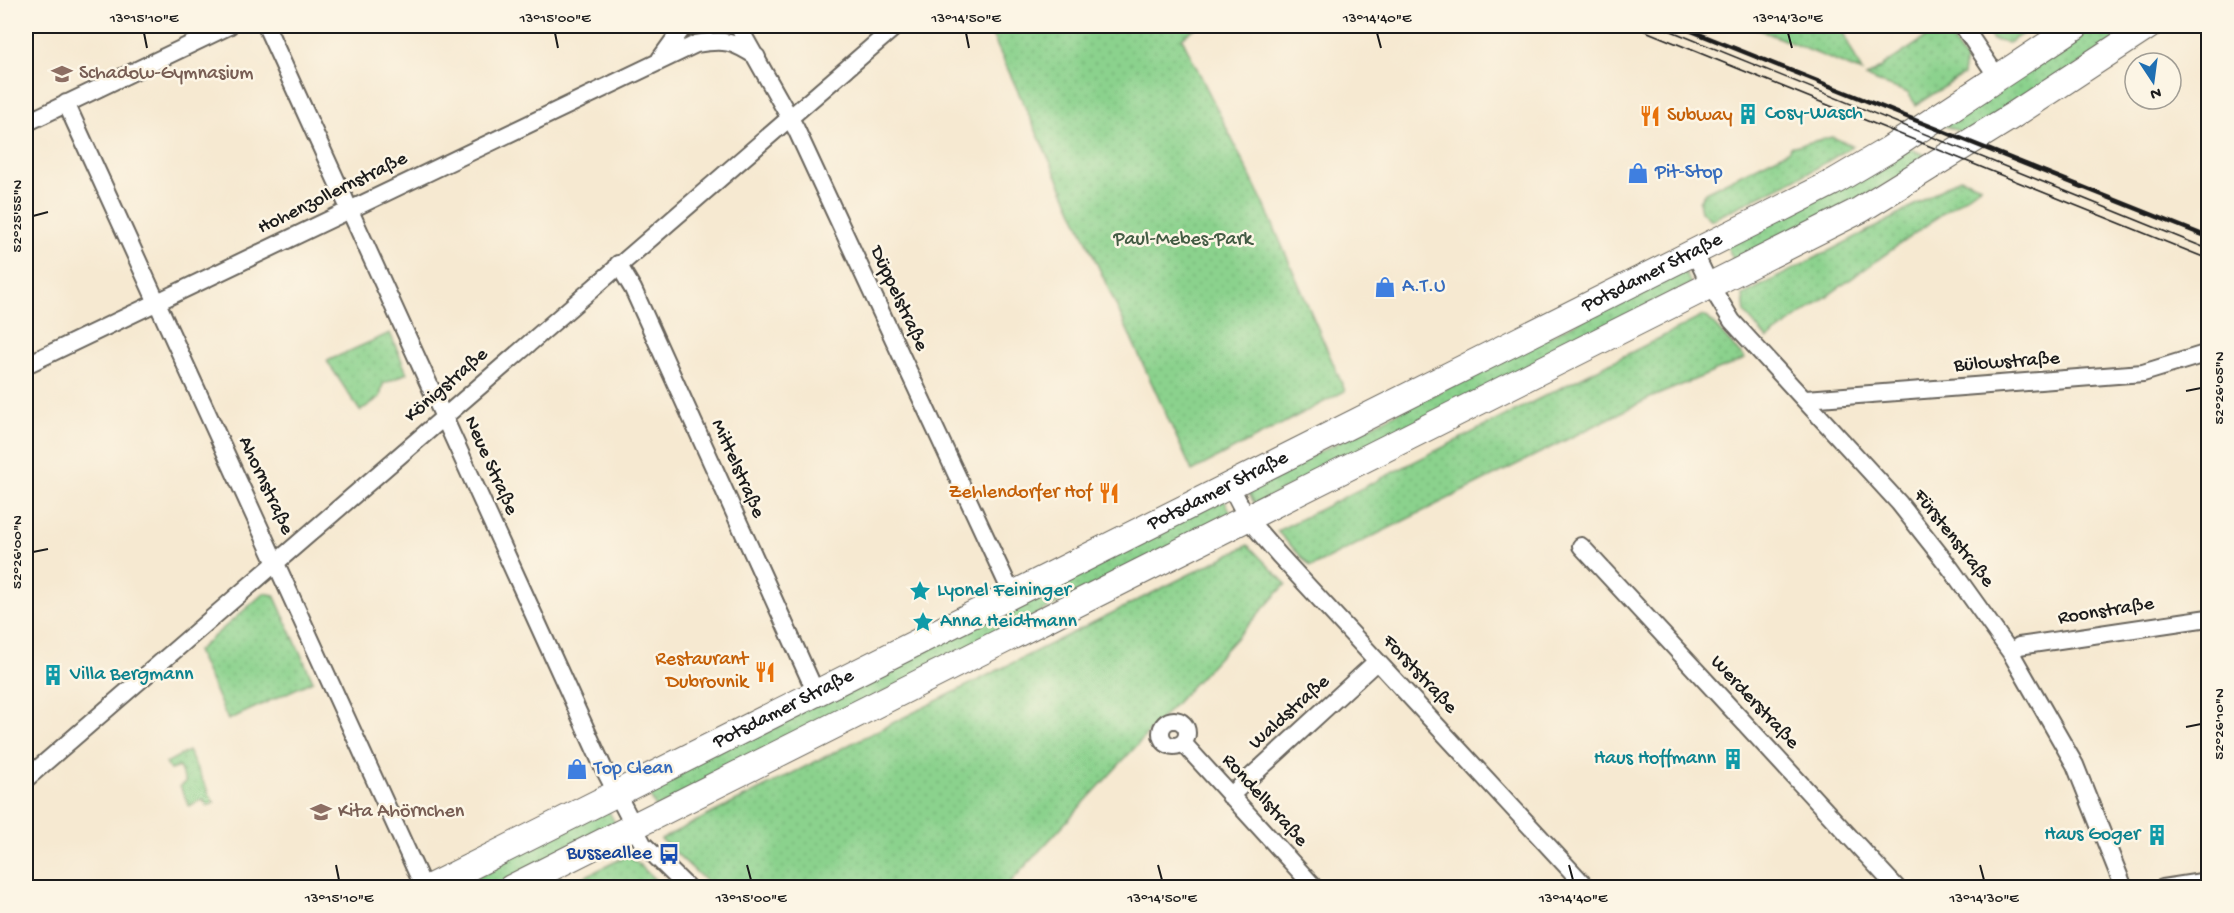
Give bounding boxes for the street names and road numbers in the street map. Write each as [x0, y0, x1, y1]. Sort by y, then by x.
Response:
street label: Hohenzollernstraße [254, 148, 412, 240]
street label: Potsdamer Straße [1577, 228, 1727, 319]
street label: Düppelstraße [863, 241, 933, 356]
street label: Königstraße [401, 343, 494, 428]
street label: Bülowstraße [1952, 348, 2061, 378]
street label: Neue Straße [458, 413, 522, 520]
street label: Mittelstraße [705, 416, 769, 522]
street label: Ahornstraße [232, 433, 298, 539]
street label: Potsdamer Straße [1143, 446, 1293, 537]
street label: Fürstenstraße [1907, 485, 1999, 593]
street label: Roonstraße [2056, 593, 2156, 631]
street label: Forststraße [1376, 630, 1462, 720]
street label: Werderstraße [1705, 651, 1804, 755]
street label: Potsdamer Straße [709, 664, 858, 755]
street label: Waldstraße [1245, 670, 1336, 755]
street label: Rondellstraße [1216, 750, 1312, 853]

